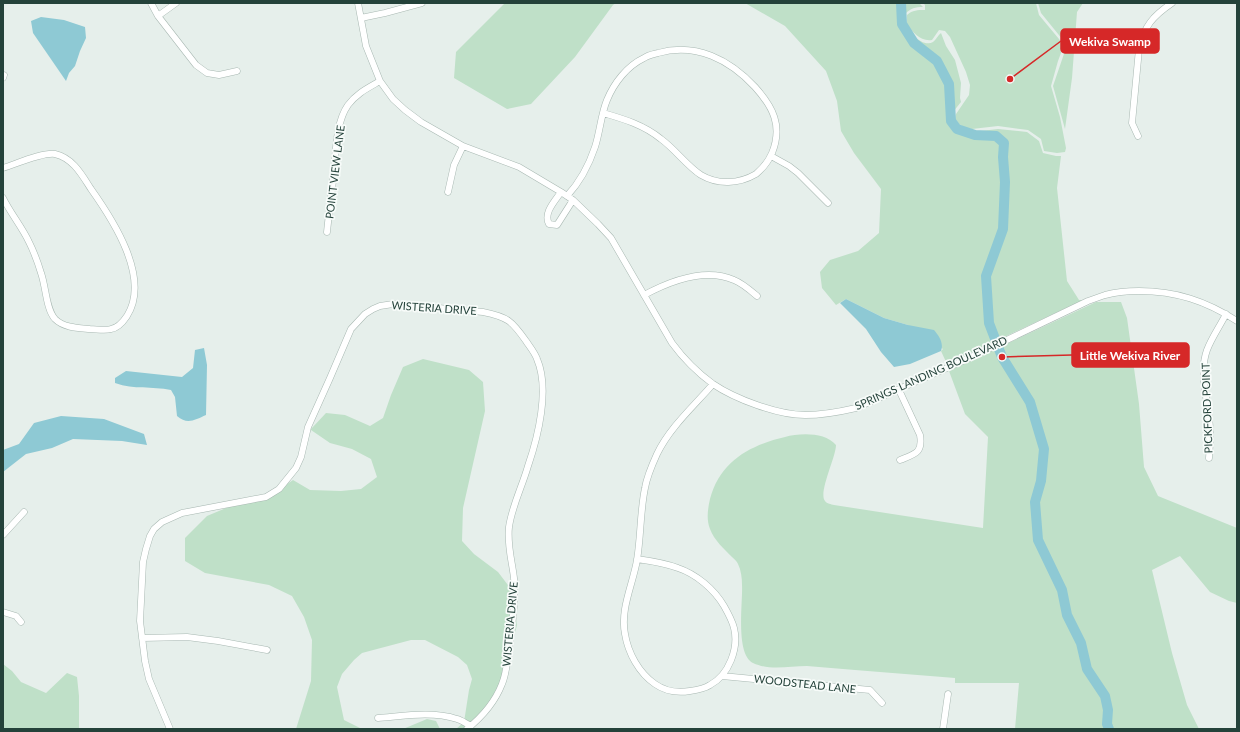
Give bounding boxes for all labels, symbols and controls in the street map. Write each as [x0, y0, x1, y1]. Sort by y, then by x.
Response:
callout: Wekiva Swamp [1061, 29, 1159, 53]
text: Wekiva Swamp [1069, 34, 1151, 49]
street label: POINT VIEW LANE [322, 124, 347, 220]
street label: WISTERIA DRIVE [391, 298, 477, 317]
street label: SPRINGS LANDING BOULEVARD [853, 333, 1009, 412]
callout: Little Wekiva River [1072, 343, 1189, 367]
text: Little Wekiva River [1080, 348, 1181, 363]
street label: PICKFORD POINT [1198, 362, 1215, 454]
street label: WISTERIA DRIVE [499, 581, 520, 667]
street label: WOODSTEAD LANE [753, 672, 857, 695]

